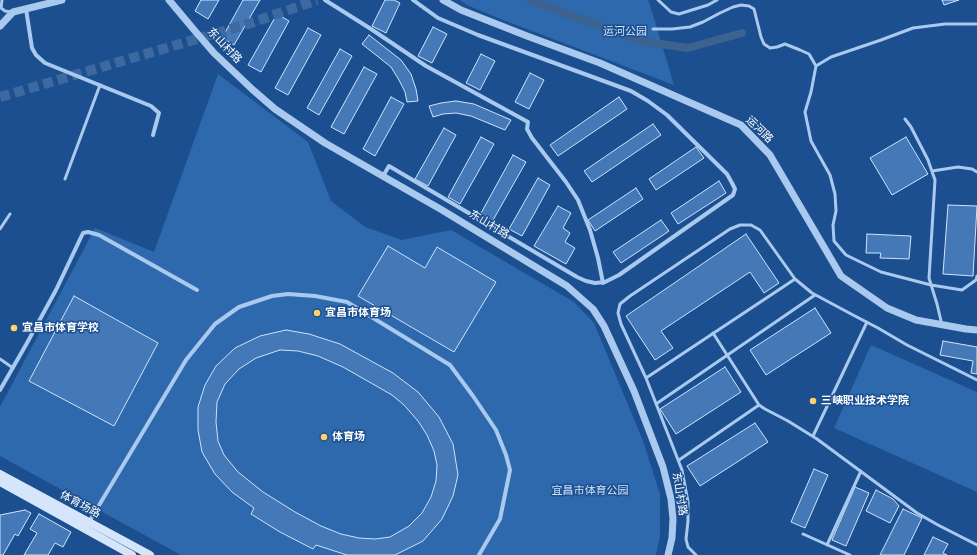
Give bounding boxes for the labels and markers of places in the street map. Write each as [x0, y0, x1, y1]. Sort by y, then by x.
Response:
place label: 宜昌市体育场 [325, 306, 391, 320]
marker: 宜昌市体育场 [312, 308, 322, 318]
place label: 宜昌市体育学校 [22, 321, 99, 335]
marker: 宜昌市体育学校 [9, 323, 19, 333]
place label: 三峡职业技术学院 [821, 394, 909, 408]
marker: 三峡职业技术学院 [808, 396, 818, 406]
place label: 体育场 [332, 430, 365, 444]
marker: 体育场 [319, 432, 329, 442]

